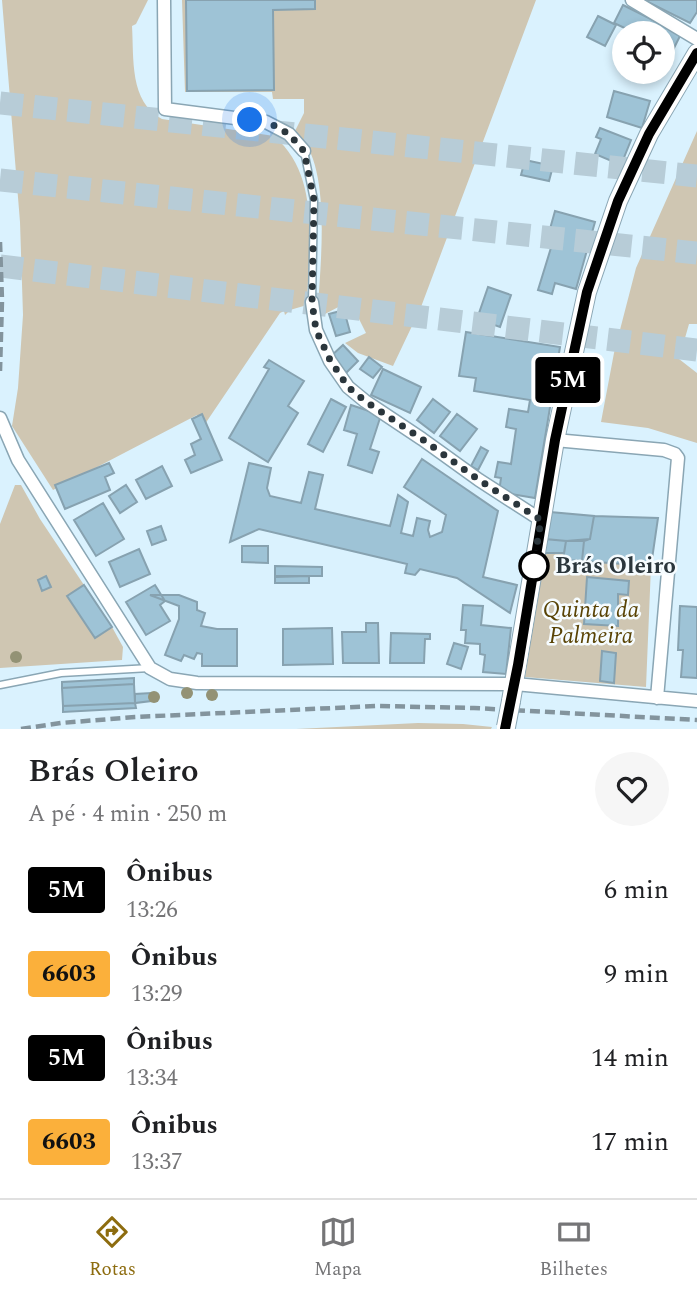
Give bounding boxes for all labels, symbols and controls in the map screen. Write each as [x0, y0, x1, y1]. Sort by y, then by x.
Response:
map controls [612, 21, 675, 84]
button: locate [612, 21, 675, 84]
your location [232, 102, 267, 137]
line badge: 5M [536, 357, 600, 403]
text: 5M [549, 362, 587, 398]
place label: Brás Oleiro [555, 549, 676, 584]
marker: Brás Oleiro [519, 551, 549, 581]
park label: Quinta da Palmeira [543, 593, 639, 654]
text: Brás Oleiro [28, 746, 199, 796]
button: heart [595, 752, 669, 826]
text: A pé · 4 min · 250 m [28, 797, 227, 832]
text: Ônibus [126, 853, 213, 893]
text: 6 min [604, 870, 669, 910]
text: 5M [48, 872, 85, 908]
text: 13:26 [126, 893, 178, 928]
text: Ônibus [131, 937, 218, 977]
text: 9 min [604, 954, 669, 994]
text: 6603 [42, 956, 96, 992]
text: 13:29 [131, 977, 183, 1012]
text: Ônibus [126, 1021, 213, 1061]
text: 14 min [591, 1038, 669, 1078]
text: 5M [48, 1040, 85, 1076]
text: 13:34 [126, 1061, 178, 1096]
text: Ônibus [131, 1105, 218, 1145]
text: 17 min [591, 1122, 669, 1162]
text: 6603 [42, 1124, 96, 1160]
text: 13:37 [131, 1145, 183, 1180]
tab: Rotas [89, 1213, 136, 1284]
tab: Mapa [314, 1213, 362, 1284]
tab: Bilhetes [540, 1213, 608, 1284]

